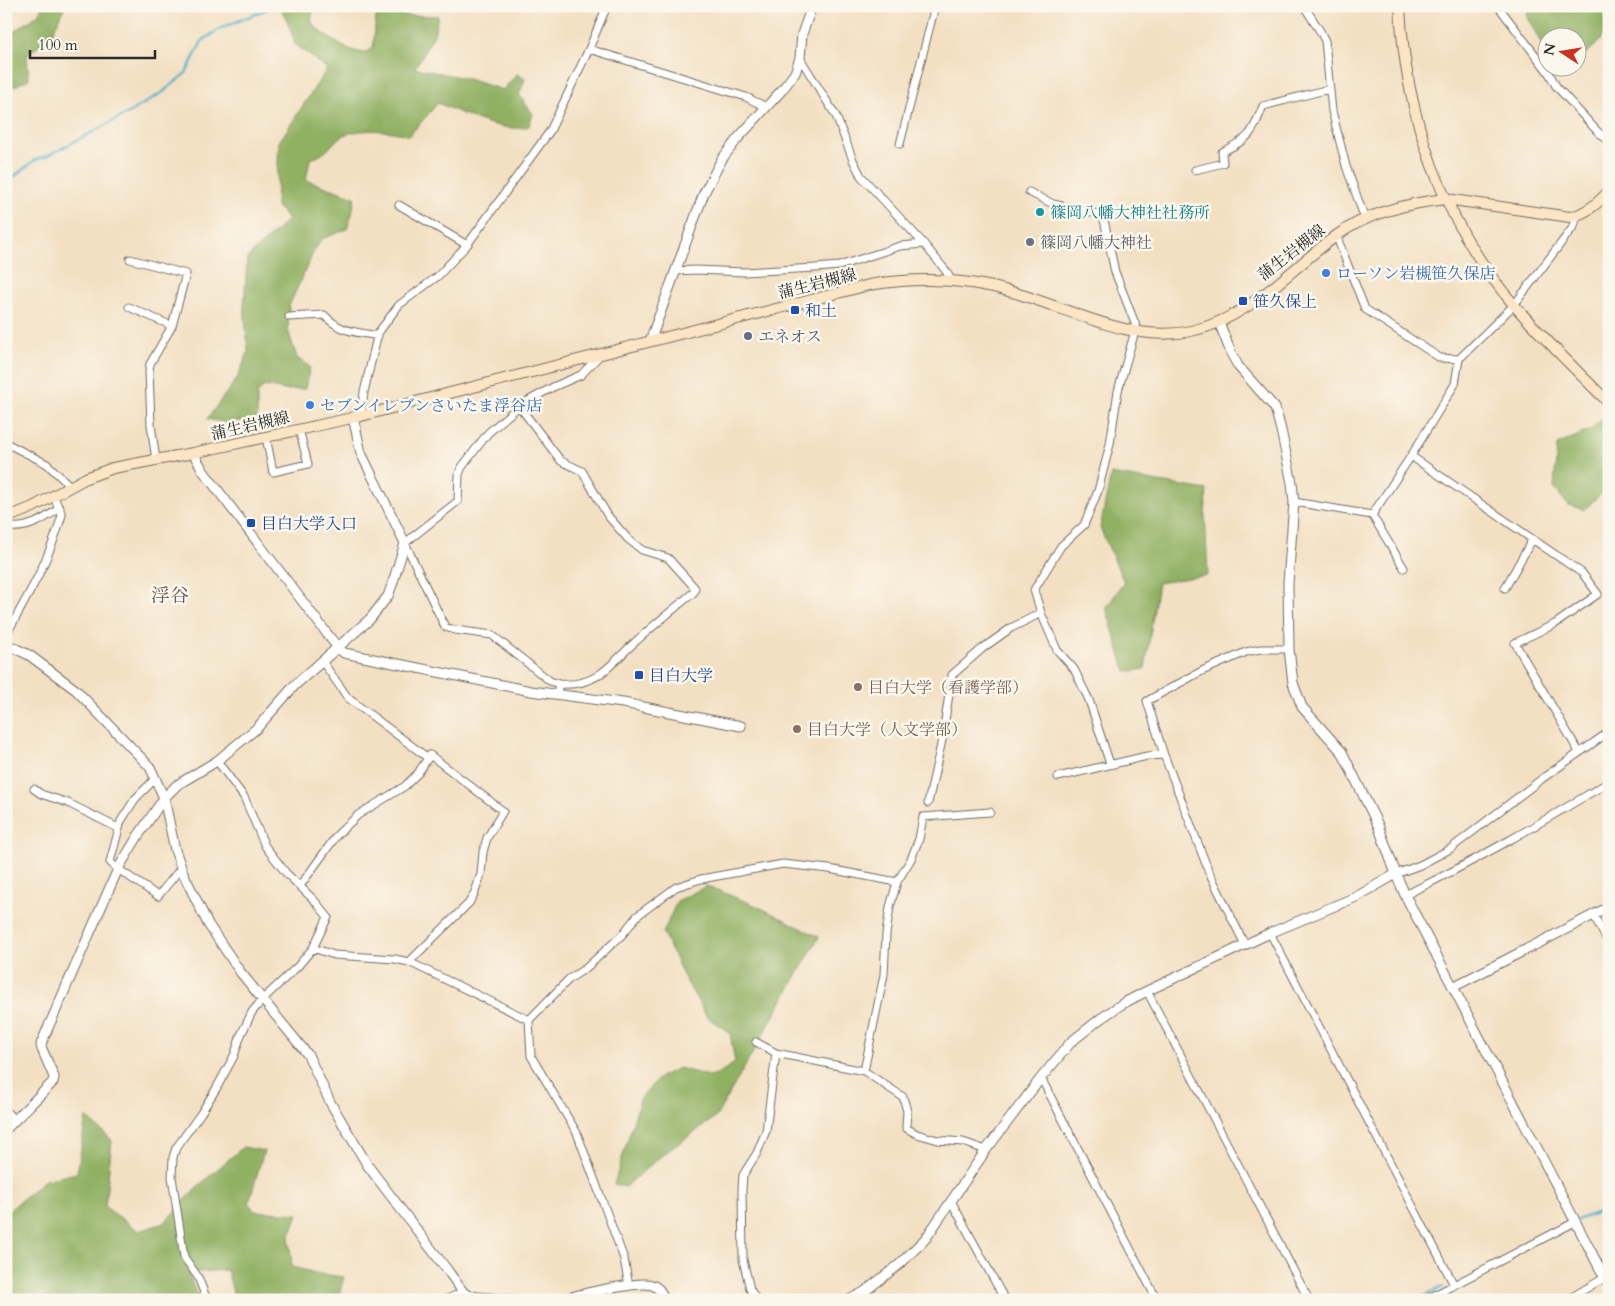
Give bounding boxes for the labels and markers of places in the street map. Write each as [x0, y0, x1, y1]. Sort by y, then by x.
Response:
place label: 篠岡八幡大神社社務所 [1050, 202, 1210, 224]
marker: 篠岡八幡大神社社務所 [1034, 206, 1046, 218]
place label: 篠岡八幡大神社 [1040, 232, 1152, 254]
marker: 篠岡八幡大神社 [1024, 236, 1036, 248]
place label: ローソン岩槻笹久保店 [1336, 263, 1495, 285]
marker: ローソン岩槻笹久保店 [1320, 267, 1332, 279]
place label: 笹久保上 [1253, 291, 1317, 313]
marker: 笹久保上 [1237, 295, 1249, 307]
place label: 和土 [805, 300, 837, 322]
marker: 和土 [789, 304, 801, 316]
place label: エネオス [758, 326, 822, 348]
marker: エネオス [742, 330, 754, 342]
place label: セブンイレブンさいたま浮谷店 [320, 395, 542, 417]
marker: セブンイレブンさいたま浮谷店 [304, 399, 316, 411]
place label: 目白大学入口 [261, 513, 357, 535]
marker: 目白大学入口 [245, 517, 257, 529]
place label: 目白大学 [649, 665, 713, 687]
marker: 目白大学 [633, 669, 645, 681]
place label: 目白大学（看護学部） [868, 677, 1028, 699]
marker: 目白大学（看護学部） [852, 681, 864, 693]
place label: 目白大学（人文学部） [807, 719, 967, 741]
marker: 目白大学（人文学部） [791, 723, 803, 735]

